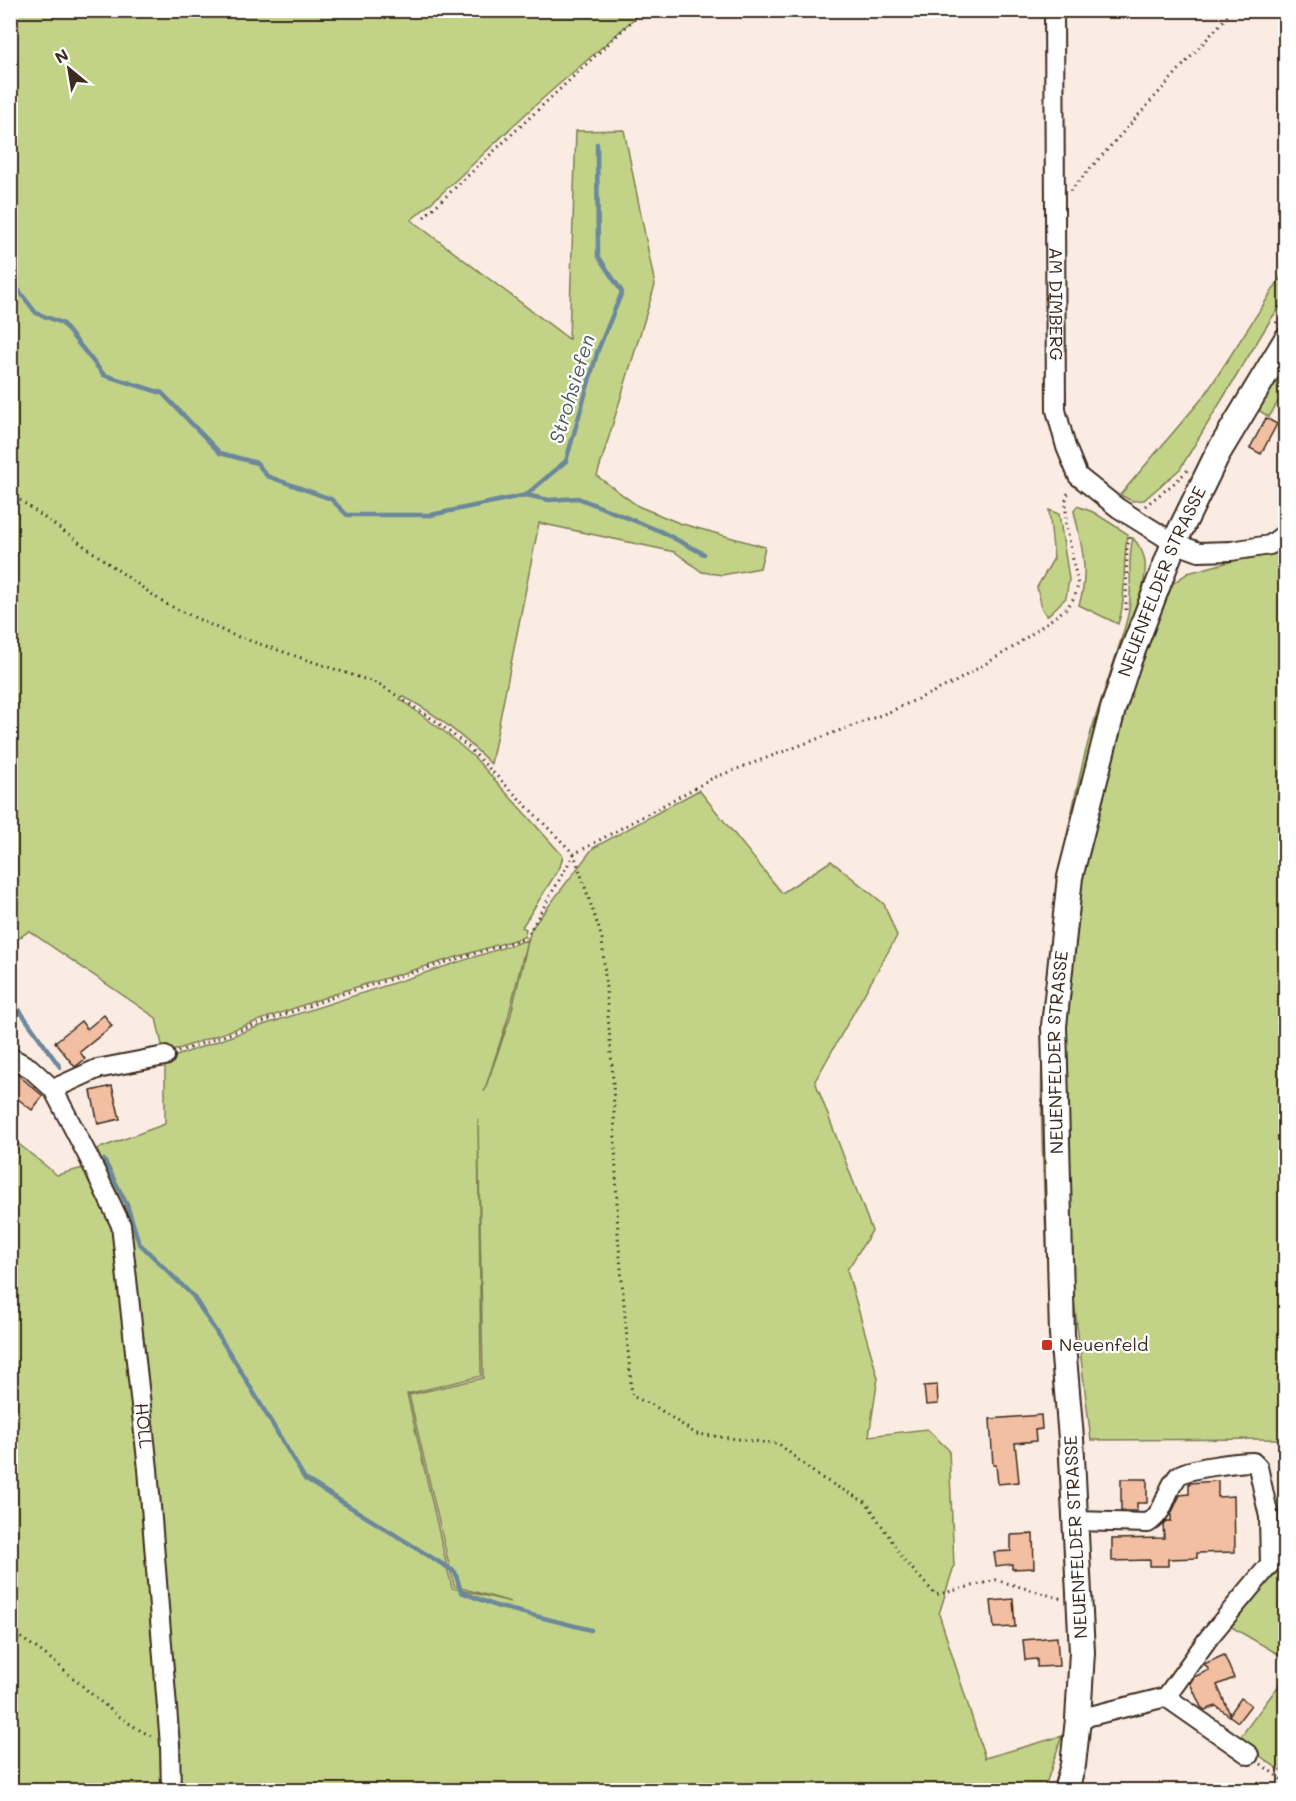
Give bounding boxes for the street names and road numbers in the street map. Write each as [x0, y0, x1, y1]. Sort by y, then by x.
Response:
street label: AM DIMBERG [1044, 247, 1069, 361]
street label: NEUENFELDER STRASSE [1111, 482, 1211, 679]
street label: NEUENFELDER STRASSE [1041, 949, 1073, 1154]
street label: HOLL [130, 1401, 159, 1450]
street label: NEUENFELDER STRASSE [1058, 1435, 1092, 1639]

